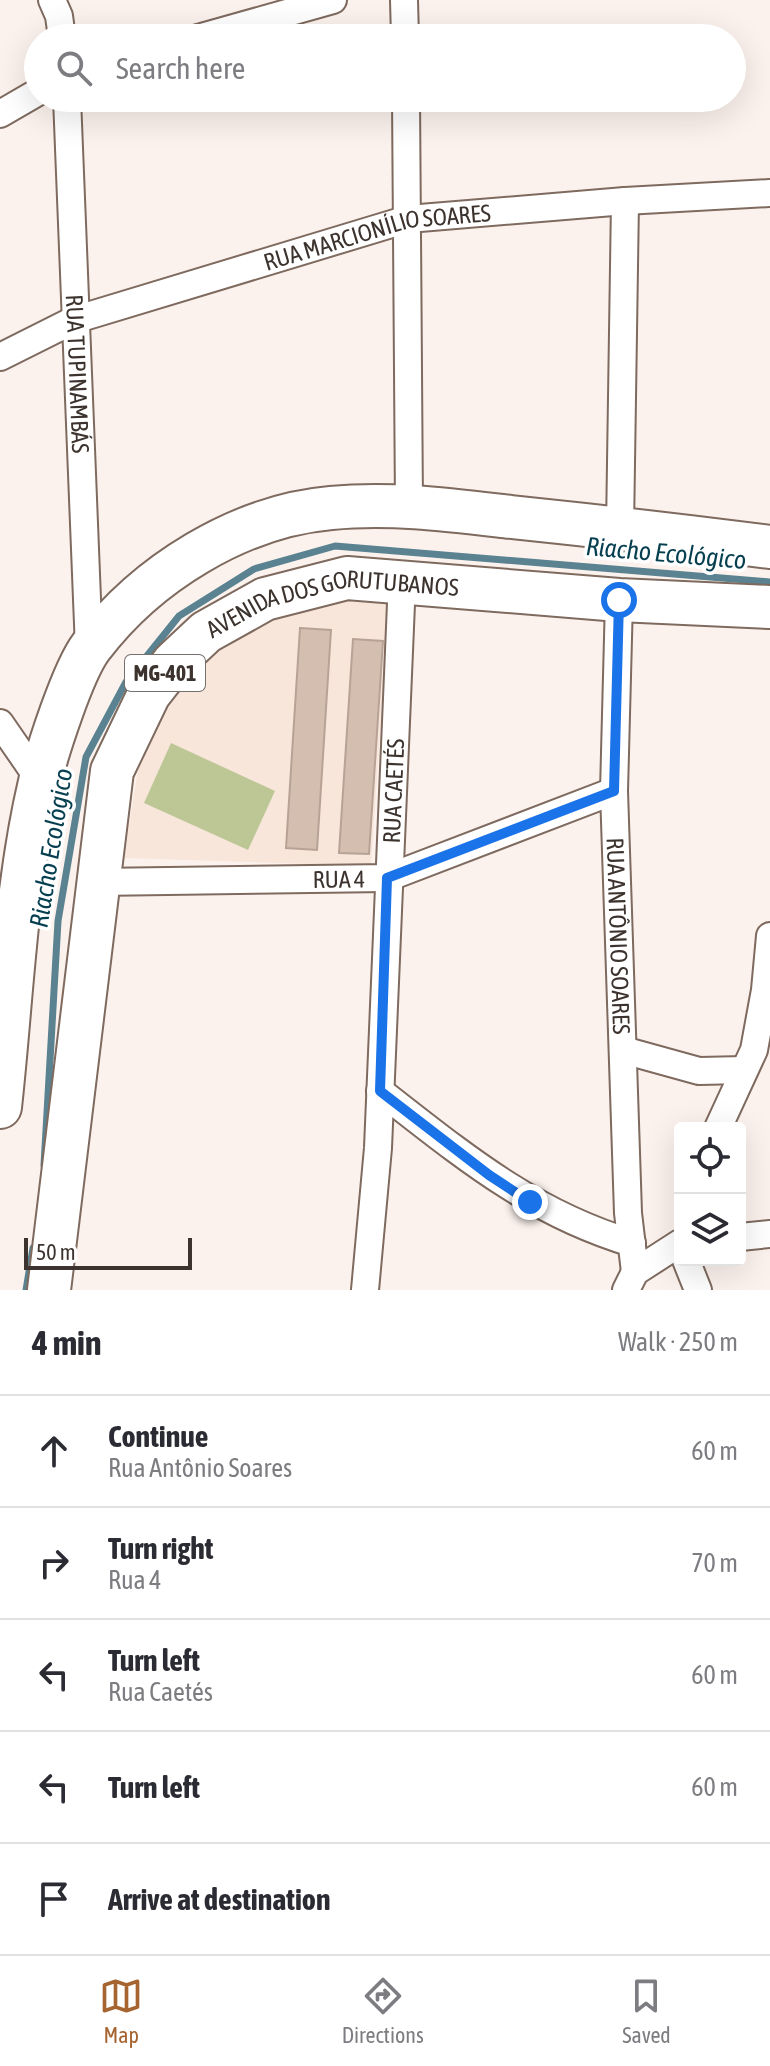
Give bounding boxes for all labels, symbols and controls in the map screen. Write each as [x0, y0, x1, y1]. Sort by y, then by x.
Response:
search box [24, 24, 746, 112]
icon: search [52, 46, 96, 90]
text: Search here [116, 51, 245, 85]
street label: RUA MARCIONÍLIO SOARES [260, 199, 492, 275]
street label: RUA TUPINAMBÁS [61, 294, 95, 454]
water label: Riacho Ecológico [585, 531, 747, 575]
street label: AVENIDA DOS GORUTUBANOS [201, 565, 460, 643]
route start [601, 582, 637, 618]
road number: MG-401 [125, 655, 205, 691]
street label: RUA CAETÉS [377, 738, 409, 844]
water label: Riacho Ecológico [24, 766, 78, 930]
street label: RUA ANTÔNIO SOARES [602, 837, 636, 1035]
street label: RUA 4 [313, 865, 365, 893]
map controls [674, 1122, 746, 1266]
button: locate [674, 1122, 746, 1194]
route end [512, 1184, 548, 1220]
button: layers [674, 1194, 746, 1266]
scale bar [24, 1234, 192, 1270]
text: 50 m [36, 1239, 76, 1265]
text: 4 min [32, 1323, 101, 1362]
text: Walk · 250 m [618, 1327, 738, 1357]
text: Continue [108, 1419, 208, 1453]
icon: ahead [32, 1429, 76, 1473]
text: 60 m [691, 1436, 738, 1466]
text: Rua Antônio Soares [108, 1453, 292, 1483]
text: Turn right [108, 1531, 214, 1565]
icon: right [32, 1541, 76, 1585]
text: 70 m [691, 1548, 738, 1578]
text: Rua 4 [108, 1565, 161, 1595]
text: Turn left [108, 1643, 200, 1677]
icon: left [32, 1653, 76, 1697]
text: 60 m [691, 1660, 738, 1690]
text: Rua Caetés [108, 1677, 213, 1707]
icon: left [32, 1765, 76, 1809]
text: Turn left [108, 1770, 200, 1804]
text: 60 m [691, 1772, 738, 1802]
icon: arrive [32, 1877, 76, 1921]
text: Arrive at destination [108, 1882, 330, 1916]
tab: Map [99, 1974, 143, 2048]
tab: Directions [342, 1974, 424, 2048]
tab: Saved [622, 1974, 671, 2048]

